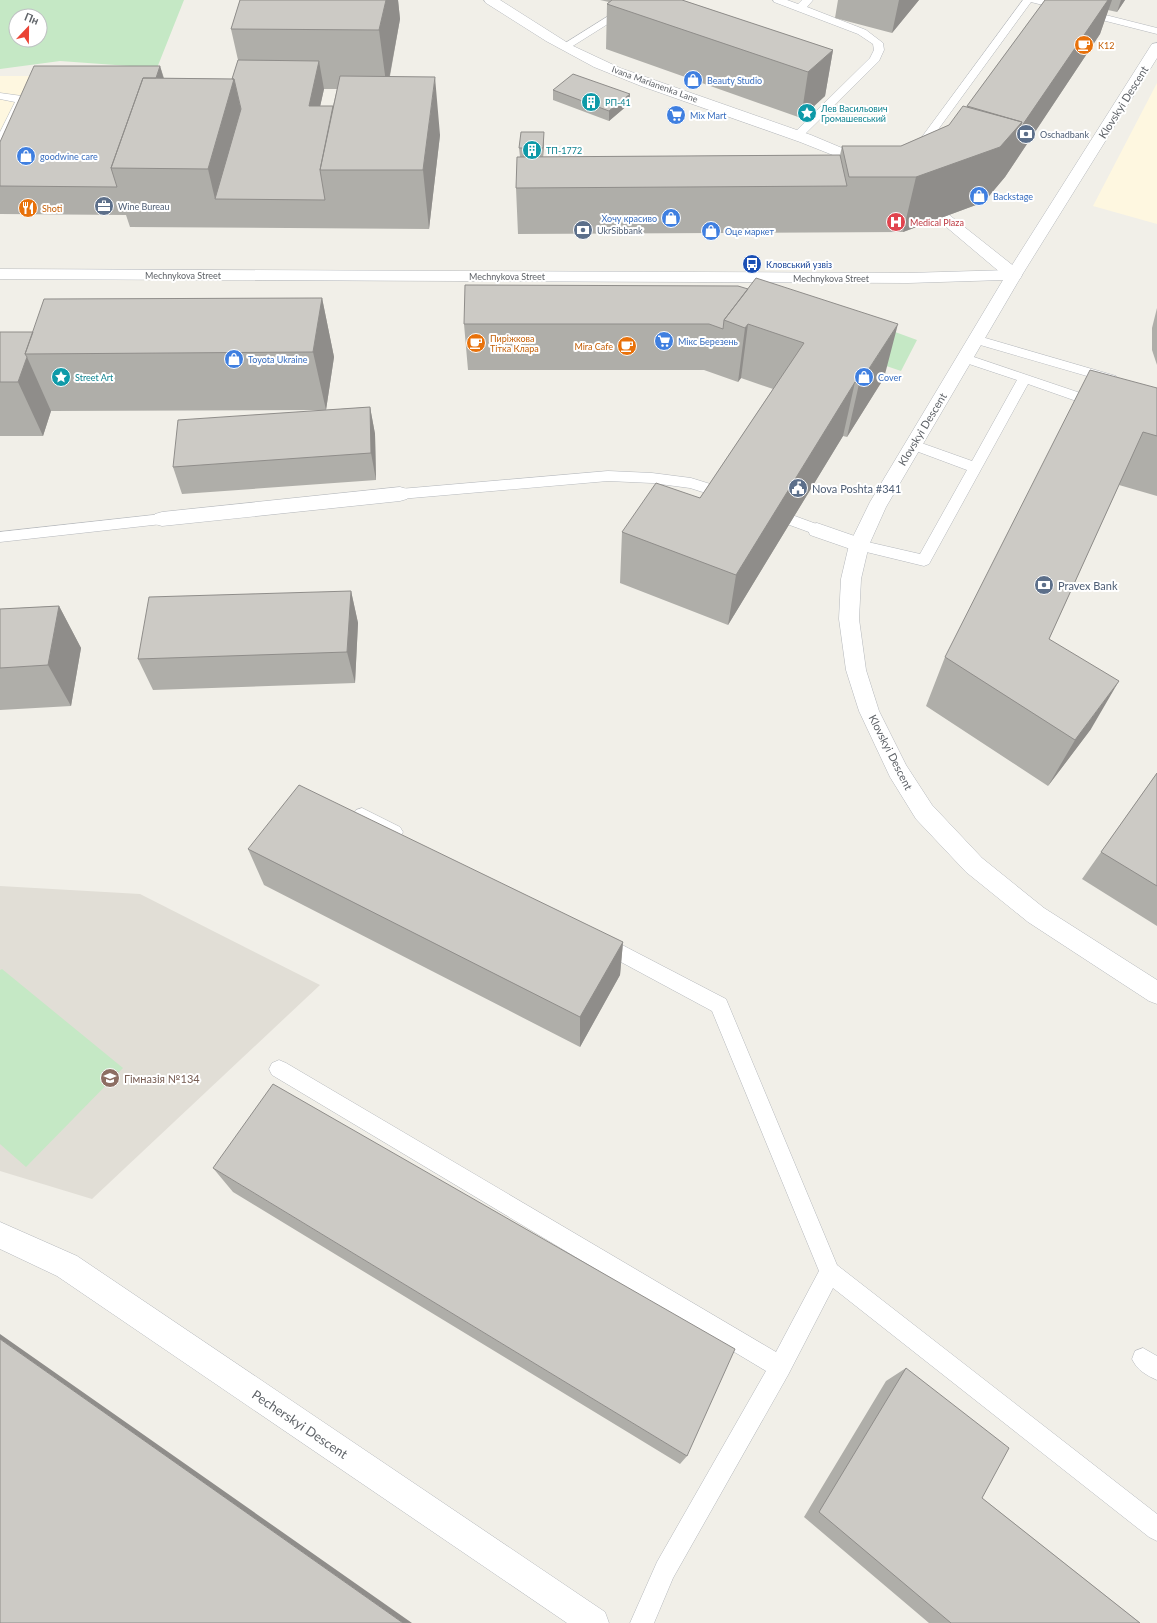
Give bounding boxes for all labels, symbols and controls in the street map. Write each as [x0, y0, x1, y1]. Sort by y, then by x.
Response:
north arrow [8, 8, 48, 48]
text: Пн [23, 10, 41, 27]
cafe icon: K12 [1073, 34, 1095, 56]
place label: K12 [1098, 40, 1114, 51]
street label: Ivana Marianenka Lane [610, 63, 700, 105]
street label: Klovskyi Descent [1096, 63, 1150, 141]
shop icon: Beauty Studio [682, 69, 704, 91]
place label: Beauty Studio [707, 75, 762, 86]
building icon: РП-41 [580, 91, 602, 113]
place label: РП-41 [605, 97, 631, 108]
place icon: Лев Васильович Громашевський [796, 102, 818, 124]
place label: Лев Васильович Громашевський [820, 103, 888, 124]
supermarket icon: Mix Mart [665, 104, 687, 126]
place label: Mix Mart [690, 110, 727, 121]
bank icon: Oschadbank [1015, 123, 1037, 145]
place label: Oschadbank [1040, 129, 1089, 140]
building icon: ТП-1772 [521, 139, 543, 161]
shop icon: goodwine care [15, 145, 37, 167]
place label: ТП-1772 [546, 145, 582, 156]
place label: goodwine care [40, 151, 98, 162]
shop icon: Backstage [968, 185, 990, 207]
place label: Backstage [993, 191, 1033, 202]
office icon: Wine Bureau [93, 195, 115, 217]
restaurant icon: Shoti [17, 197, 39, 219]
place label: Wine Bureau [118, 201, 170, 212]
place label: Shoti [42, 203, 63, 214]
shop icon: Хочу красиво [660, 207, 682, 229]
hospital icon: Medical Plaza [885, 211, 907, 233]
place label: Хочу красиво [602, 213, 657, 224]
place label: Medical Plaza [910, 217, 964, 228]
bank icon: UkrSibbank [572, 219, 594, 241]
shop icon: Оце маркет [700, 220, 722, 242]
place label: UkrSibbank [597, 225, 643, 236]
place label: Оце маркет [725, 226, 775, 237]
bus stop icon: Кловський узвіз [741, 253, 763, 275]
place label: Кловський узвіз [766, 259, 832, 270]
street label: Mechnykova Street [145, 270, 222, 281]
street label: Mechnykova Street [469, 271, 546, 282]
street label: Mechnykova Street [793, 273, 870, 284]
supermarket icon: Мікс Березень [653, 330, 675, 352]
cafe icon: Пиріжкова Тітка Клара [465, 332, 487, 354]
place label: Пиріжкова Тітка Клара [490, 333, 539, 354]
cafe icon: Mira Cafe [616, 335, 638, 357]
place label: Мікс Березень [678, 336, 738, 347]
place label: Mira Cafe [574, 341, 613, 352]
shop icon: Toyota Ukraine [223, 348, 245, 370]
place label: Toyota Ukraine [248, 354, 308, 365]
place icon: Street Art [50, 366, 72, 388]
shop icon: Cover [853, 366, 875, 388]
place label: Street Art [75, 372, 114, 383]
place label: Cover [878, 372, 902, 383]
street label: Klovskyi Descent [895, 390, 949, 468]
public building icon: Nova Poshta #341 [787, 477, 809, 499]
place label: Nova Poshta #341 [812, 482, 901, 495]
bank icon: Pravex Bank [1033, 574, 1055, 596]
place label: Pravex Bank [1058, 579, 1118, 592]
street label: Klovskyi Descent [866, 712, 916, 792]
school or university icon: Гімназія №134 [99, 1067, 121, 1089]
place label: Гімназія №134 [124, 1072, 200, 1085]
street label: Pecherskyi Descent [249, 1386, 351, 1462]

